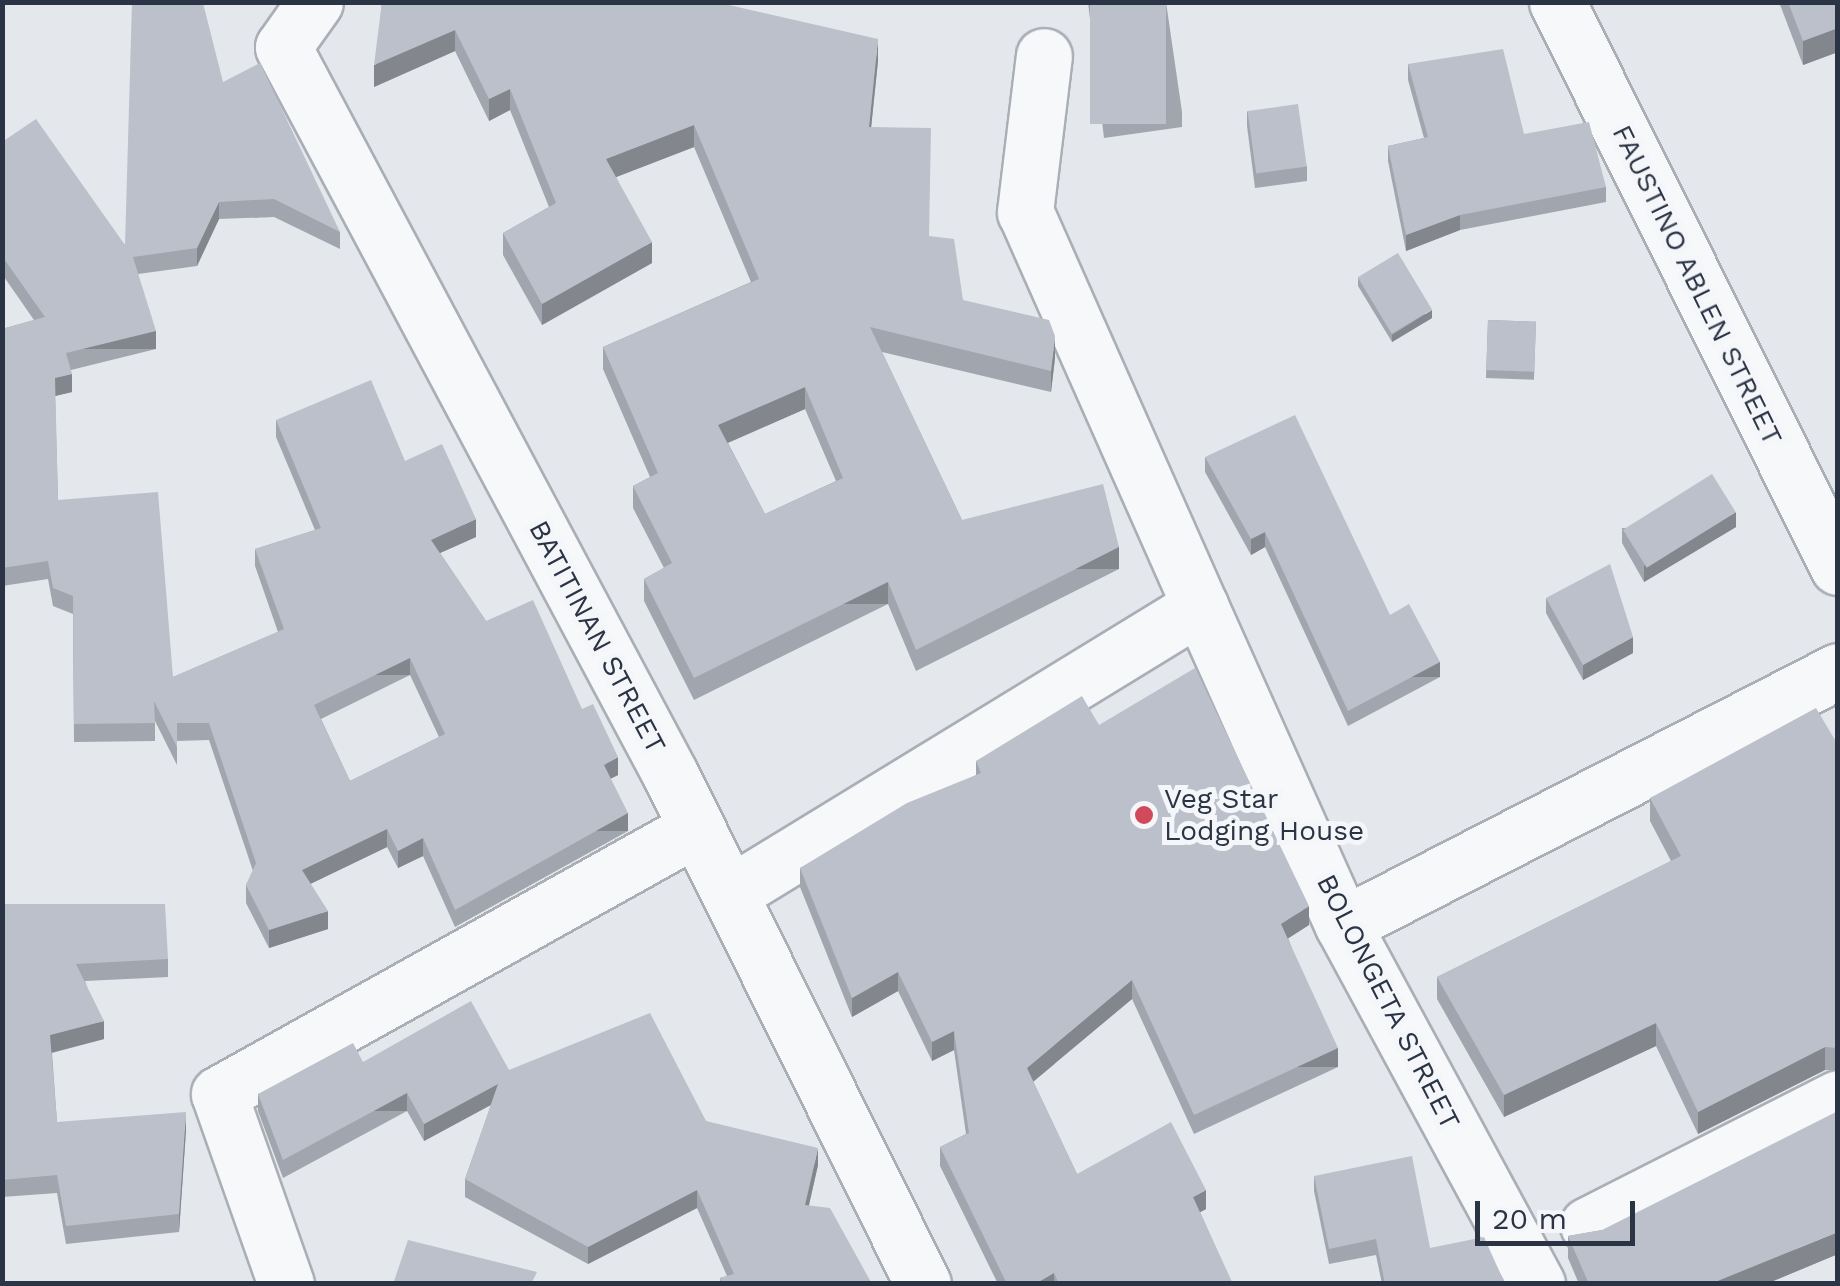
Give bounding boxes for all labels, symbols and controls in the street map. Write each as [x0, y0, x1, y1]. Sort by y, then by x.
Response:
street label: FAUSTINO ABLEN STREET [1605, 119, 1789, 451]
street label: BATITINAN STREET [521, 515, 673, 759]
place label: Veg Star Lodging House [1164, 782, 1364, 848]
marker: Veg Star Lodging House [1133, 804, 1155, 826]
street label: BOLONGETA STREET [1309, 868, 1467, 1136]
scale bar [1480, 1181, 1640, 1243]
text: 20 m [1492, 1201, 1567, 1236]

